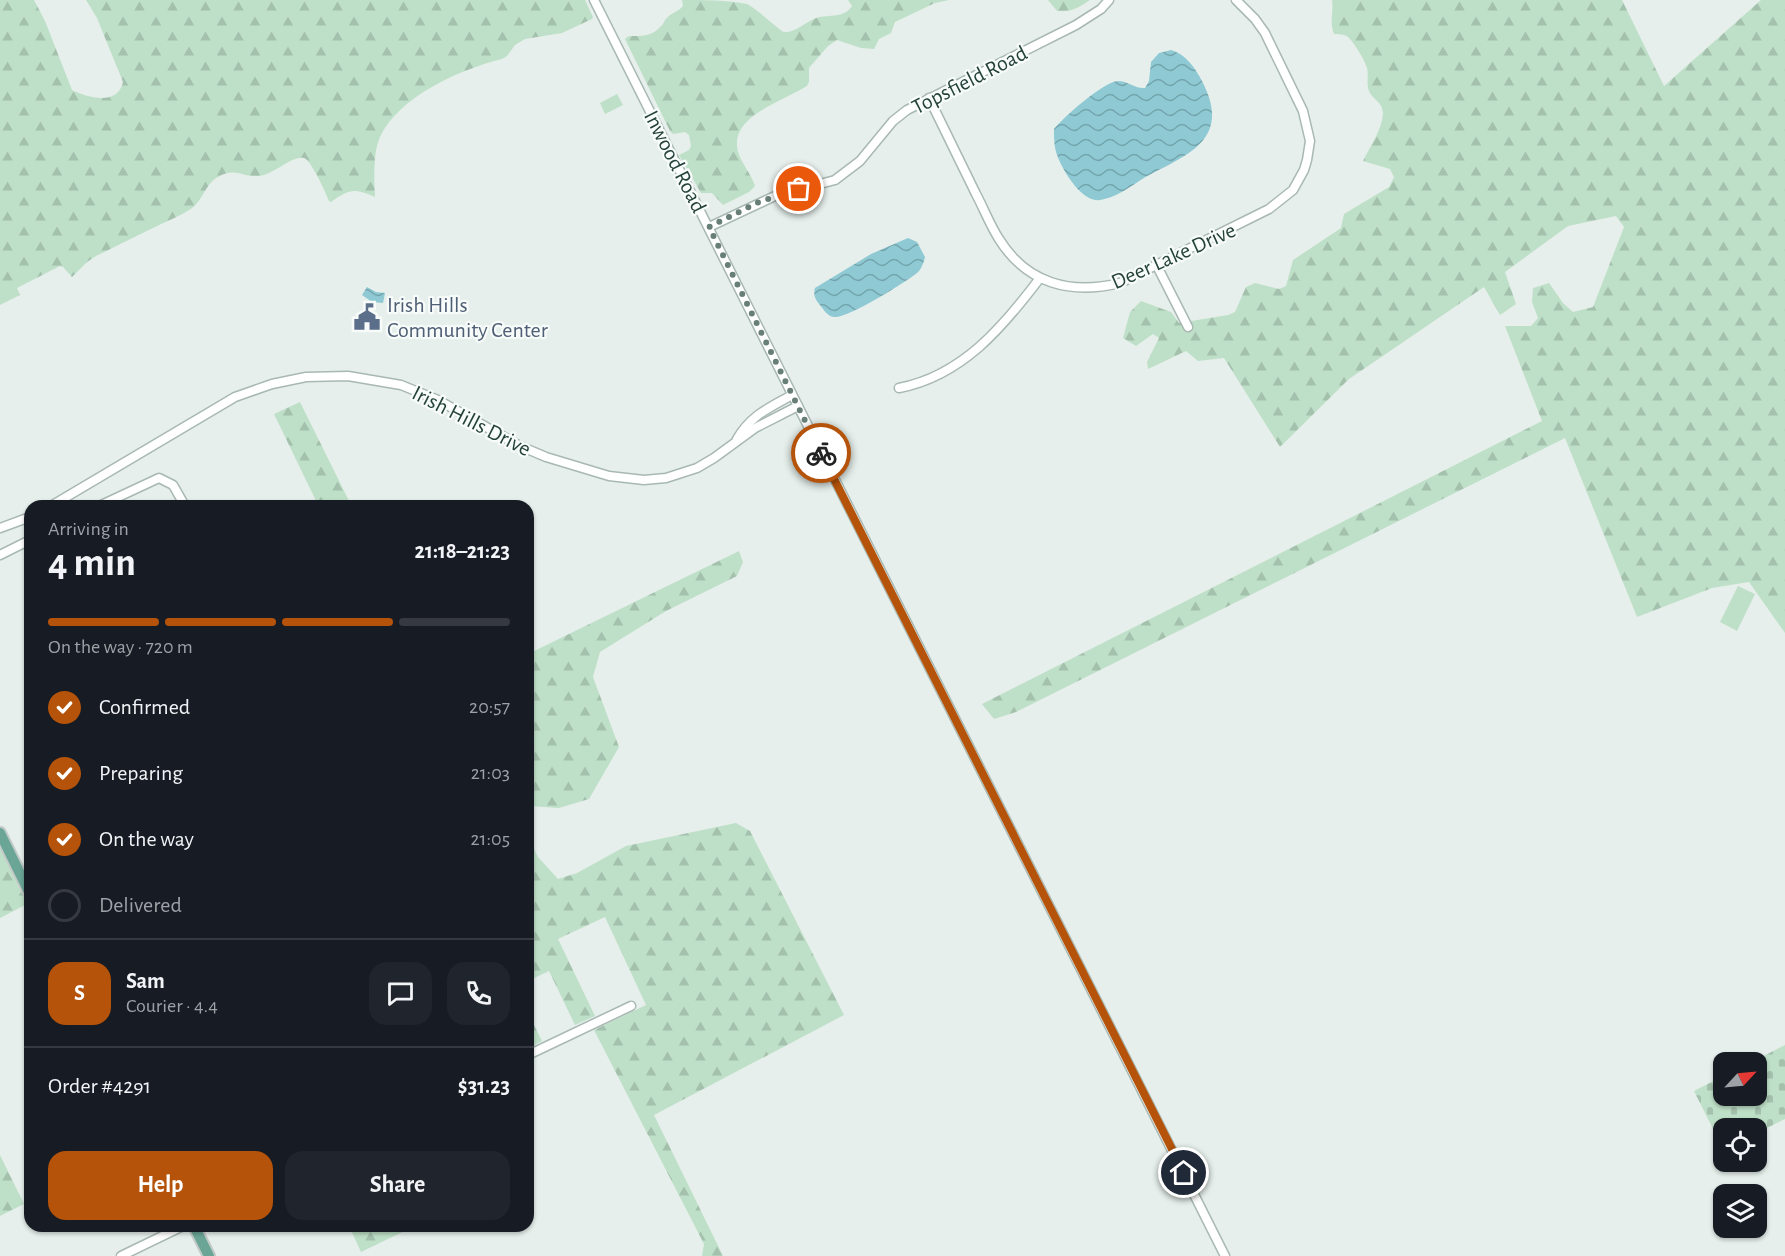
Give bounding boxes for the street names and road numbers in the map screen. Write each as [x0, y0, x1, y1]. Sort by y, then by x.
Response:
street label: Topsfield Road [908, 41, 1031, 118]
street label: Inwood Road [640, 107, 710, 216]
street label: Deer Lake Drive [1108, 219, 1239, 293]
street label: Irish Hills Drive [409, 382, 534, 460]

